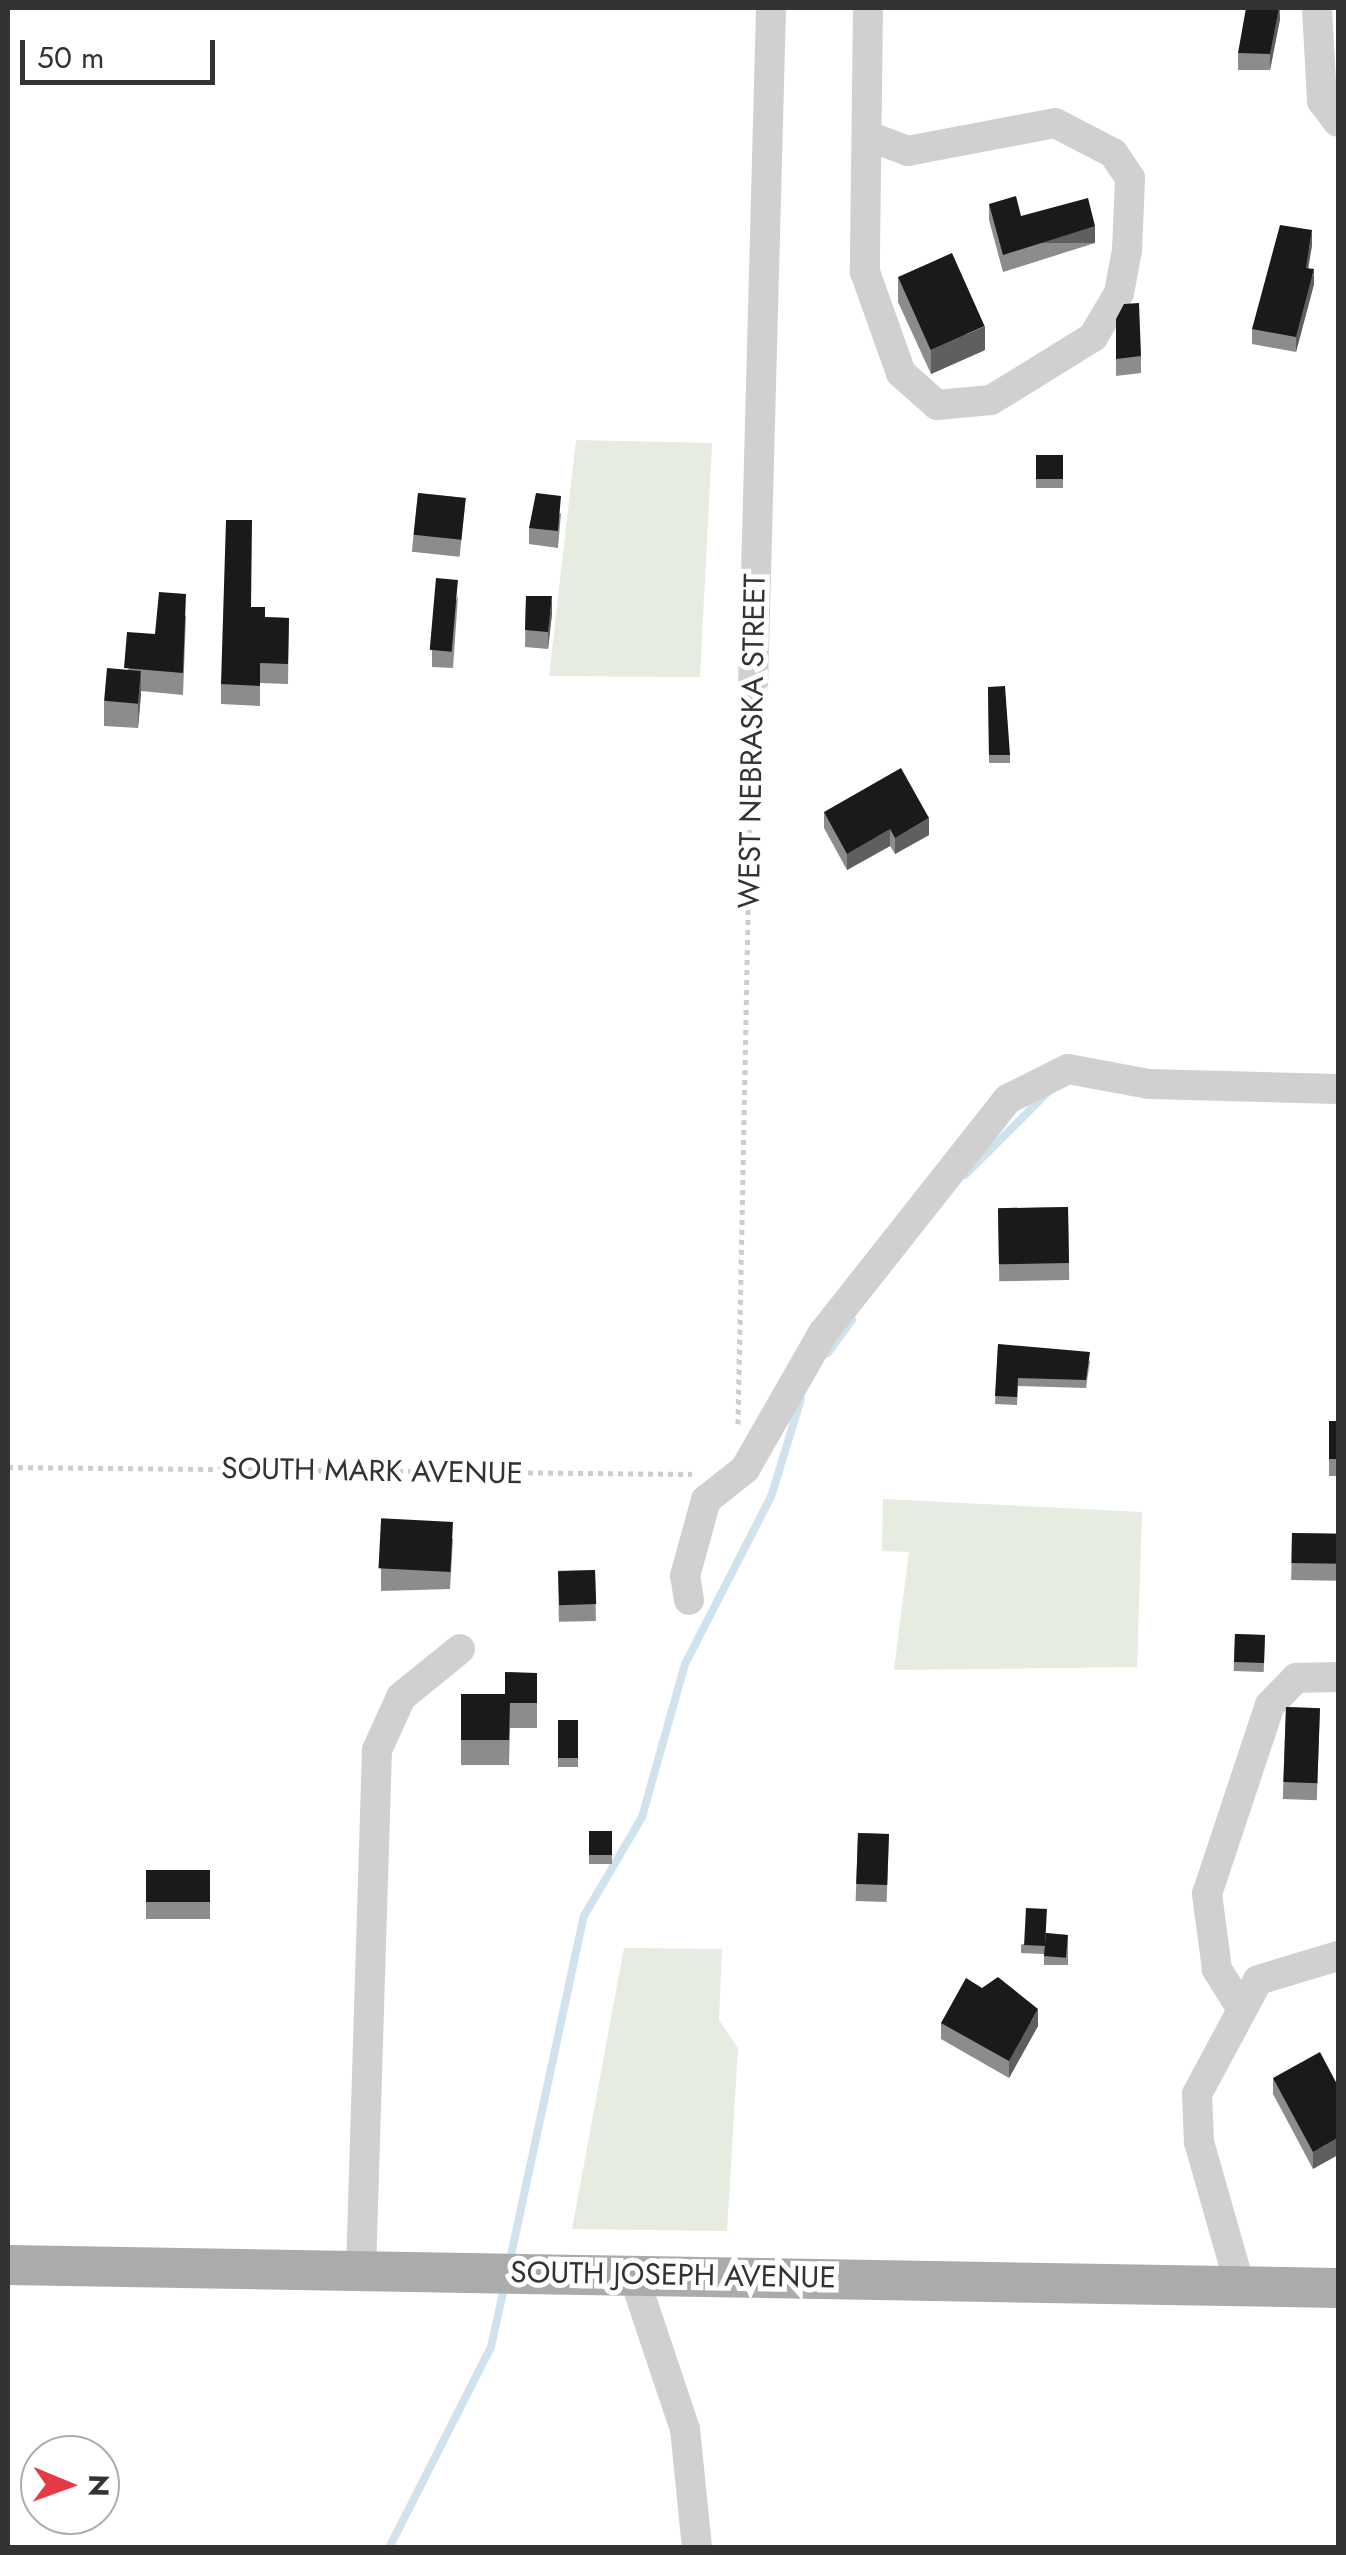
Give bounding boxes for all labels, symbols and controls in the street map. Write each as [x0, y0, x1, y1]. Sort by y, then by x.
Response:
scale bar [25, 20, 220, 82]
text: 50 m [37, 36, 104, 79]
street label: WEST NEBRASKA STREET [731, 573, 773, 909]
street label: SOUTH MARK AVENUE [221, 1450, 523, 1492]
street label: SOUTH JOSEPH AVENUE [510, 2254, 836, 2296]
north arrow [20, 2435, 120, 2535]
text: N [78, 2474, 119, 2497]

